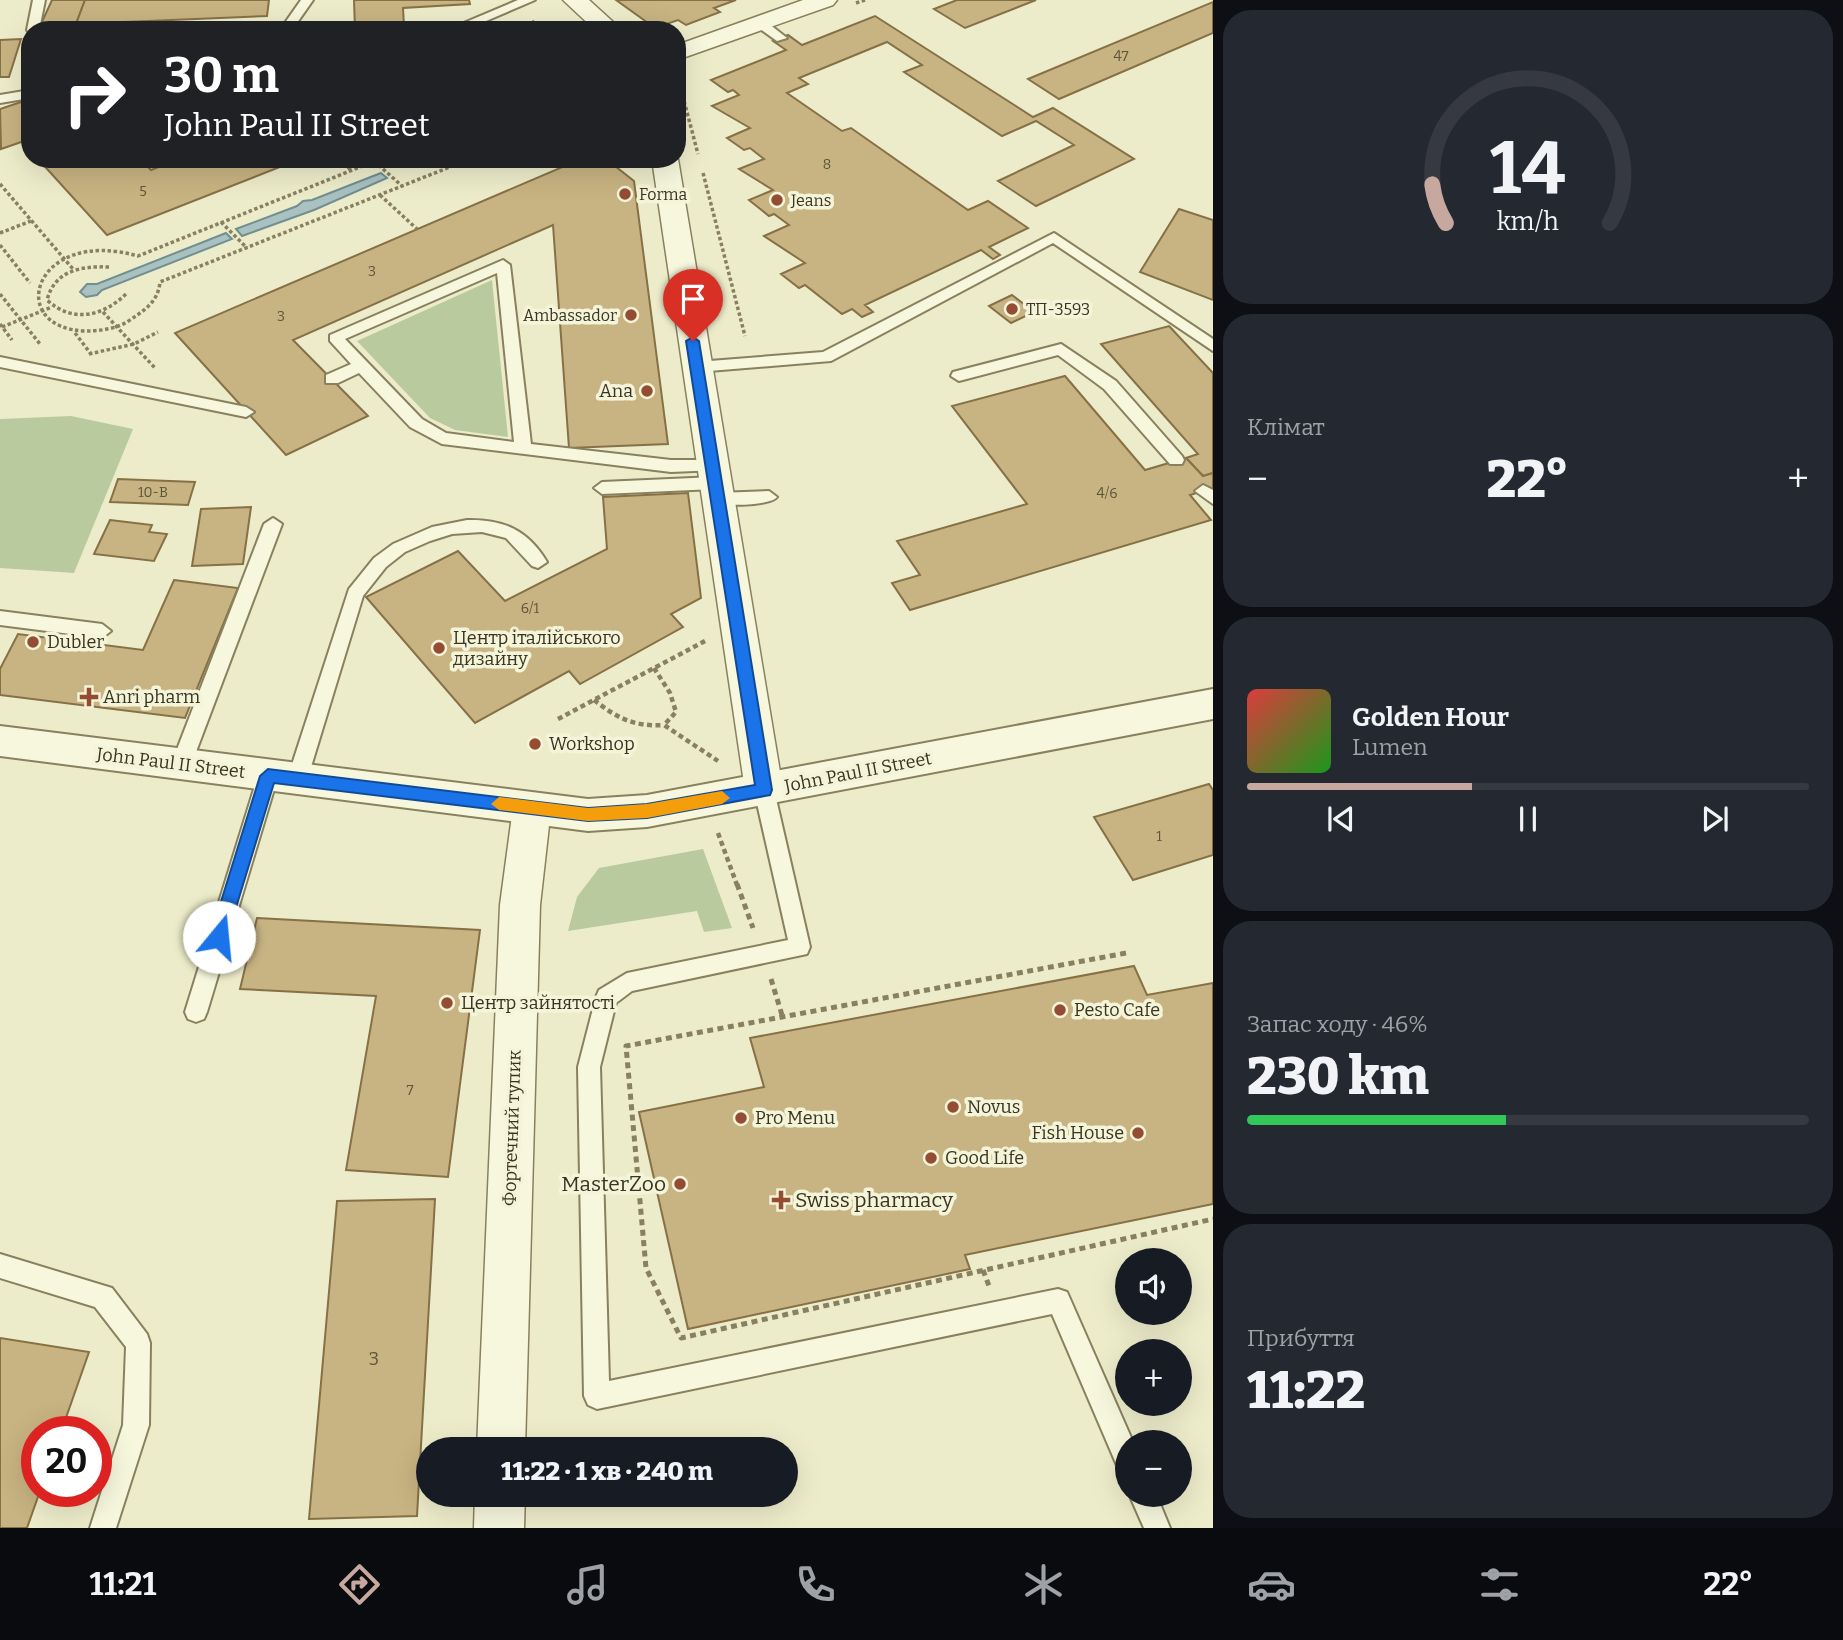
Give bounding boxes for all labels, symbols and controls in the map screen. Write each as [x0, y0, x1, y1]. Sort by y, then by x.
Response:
text: 30 m [164, 46, 279, 105]
house number: 47 [1113, 48, 1129, 65]
icon: right [49, 49, 140, 140]
text: John Paul II Street [164, 106, 430, 144]
text: 14 [1490, 125, 1566, 212]
house number: 8 [823, 156, 831, 173]
house number: 5 [139, 183, 147, 200]
place label: Forma [639, 185, 688, 204]
marker: Forma [617, 186, 633, 202]
place label: Jeans [790, 191, 831, 210]
marker: Jeans [769, 192, 785, 208]
text: km/h [1497, 207, 1559, 237]
house number: 3 [368, 263, 376, 280]
pin [663, 269, 723, 341]
icon: arrive [674, 280, 712, 318]
place label: ТП-3593 [1026, 300, 1090, 319]
marker: ТП-3593 [1004, 301, 1020, 317]
place label: Ambassador [523, 306, 617, 325]
marker: Ambassador [623, 307, 639, 323]
house number: 3 [277, 308, 285, 325]
place label: Ana [599, 380, 633, 402]
marker: Ana [639, 383, 655, 399]
text: Клімат [1247, 413, 1325, 441]
text: 22° [1486, 448, 1569, 511]
text: − [1247, 456, 1268, 502]
text: + [1787, 456, 1809, 502]
house number: 10-В [138, 484, 168, 501]
house number: 4/6 [1097, 485, 1117, 502]
house number: 6/1 [521, 600, 539, 617]
place label: Центр італійського дизайну [453, 627, 621, 670]
place label: Dubler [47, 631, 104, 653]
marker: Dubler [25, 634, 41, 650]
marker: Центр італійського дизайну [431, 640, 447, 656]
place label: Anri pharm [103, 686, 200, 708]
marker: Anri pharm [81, 689, 97, 705]
text: Golden Hour [1352, 702, 1509, 733]
place label: Workshop [549, 733, 635, 755]
text: Lumen [1352, 733, 1428, 761]
marker: Workshop [527, 736, 543, 752]
street label: John Paul II Street [95, 743, 247, 783]
street label: John Paul II Street [782, 747, 934, 797]
icon: previous [1322, 800, 1360, 838]
icon: pause [1509, 800, 1547, 838]
icon: next [1696, 800, 1734, 838]
house number: 1 [1156, 828, 1162, 845]
position arrow [182, 900, 256, 974]
place label: Центр зайнятості [461, 992, 615, 1014]
marker: Центр зайнятості [439, 995, 455, 1011]
place label: Pesto Cafe [1074, 999, 1160, 1021]
marker: Pesto Cafe [1052, 1002, 1068, 1018]
text: Запас ходу · 46% [1247, 1010, 1428, 1038]
text: 230 km [1247, 1045, 1429, 1108]
street label: Фортечний тупик [498, 1049, 526, 1206]
house number: 7 [406, 1082, 414, 1099]
place label: Novus [967, 1096, 1020, 1118]
marker: Novus [945, 1099, 961, 1115]
place label: Pro Menu [755, 1107, 835, 1129]
marker: Pro Menu [733, 1110, 749, 1126]
place label: Fish House [1031, 1122, 1124, 1144]
marker: Fish House [1130, 1125, 1146, 1141]
place label: Good Life [945, 1147, 1024, 1169]
marker: Good Life [923, 1150, 939, 1166]
place label: MasterZoo [561, 1171, 666, 1197]
marker: MasterZoo [672, 1176, 688, 1192]
place label: Swiss pharmacy [795, 1187, 954, 1213]
marker: Swiss pharmacy [773, 1192, 789, 1208]
map controls [1115, 1248, 1192, 1507]
button: sound [1115, 1248, 1192, 1325]
text: Прибуття [1247, 1324, 1355, 1352]
button: + [1115, 1339, 1192, 1416]
house number: 3 [369, 1348, 379, 1370]
text: 11:22 [1247, 1359, 1365, 1422]
speed limit sign: 20 [21, 1416, 112, 1507]
button: − [1115, 1430, 1192, 1507]
text: 11:22 · 1 хв · 240 m [501, 1456, 713, 1487]
icon: directions [335, 1560, 384, 1609]
icon: music [563, 1560, 612, 1609]
icon: phone [791, 1560, 840, 1609]
icon: climate [1019, 1560, 1068, 1609]
icon: car [1247, 1560, 1296, 1609]
icon: filters [1475, 1560, 1524, 1609]
text: 11:21 [89, 1565, 156, 1603]
text: 22° [1703, 1565, 1753, 1603]

